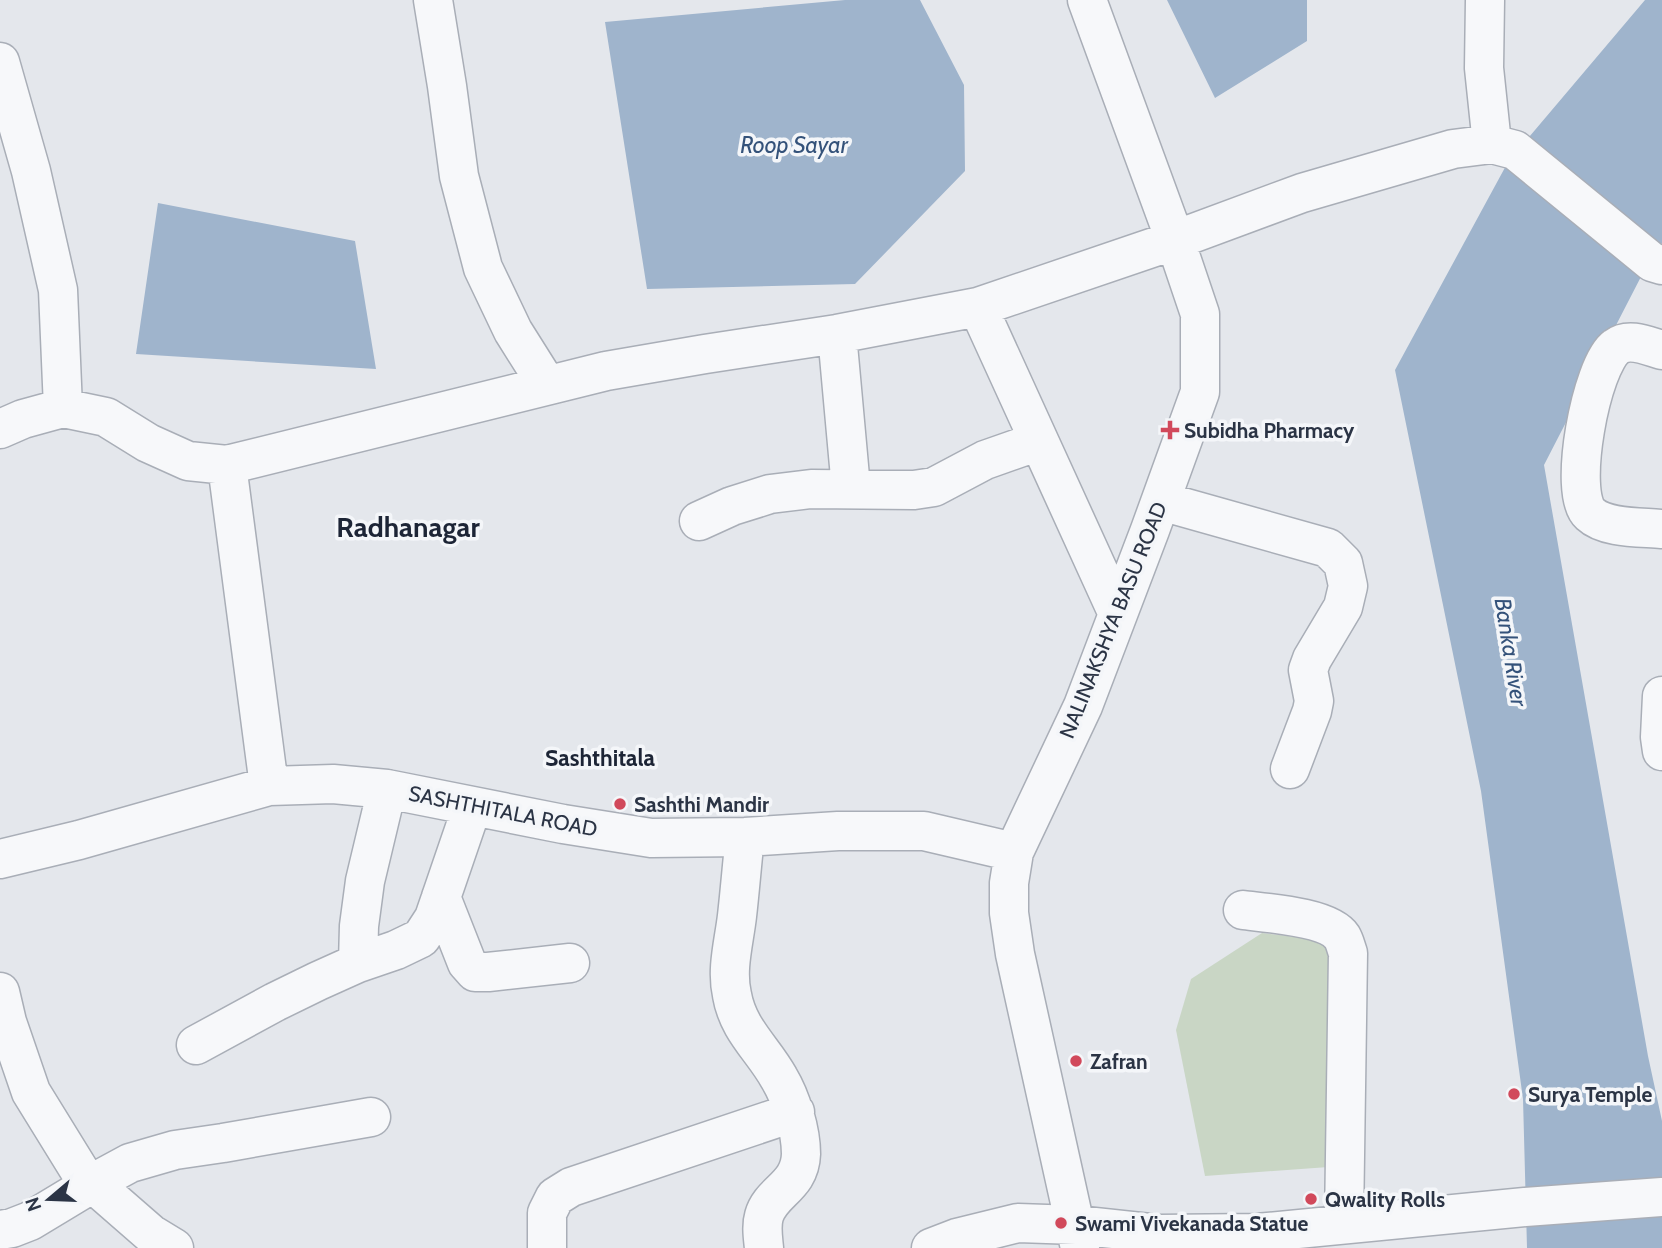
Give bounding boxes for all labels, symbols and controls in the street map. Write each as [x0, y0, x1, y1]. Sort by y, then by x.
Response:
water label: Roop Sayar [740, 131, 849, 159]
place label: Subidha Pharmacy [1184, 418, 1355, 443]
marker: Subidha Pharmacy [1162, 422, 1178, 438]
street label: NALINAKSHYA BASU ROAD [1054, 498, 1172, 742]
district label: Radhanagar [336, 510, 480, 544]
water label: Banka River [1489, 596, 1534, 709]
district label: Sashthitala [545, 744, 656, 772]
street label: SASHTHITALA ROAD [407, 780, 599, 842]
place label: Sashthi Mandir [634, 792, 769, 817]
marker: Sashthi Mandir [612, 796, 628, 812]
place label: Zafran [1090, 1049, 1148, 1074]
marker: Zafran [1068, 1053, 1084, 1069]
place label: Surya Temple [1528, 1082, 1653, 1107]
marker: Surya Temple [1506, 1086, 1522, 1102]
north arrow [14, 1164, 84, 1234]
place label: Qwality Rolls [1325, 1187, 1445, 1212]
marker: Qwality Rolls [1303, 1191, 1319, 1207]
text: N [20, 1194, 46, 1214]
place label: Swami Vivekanada Statue [1075, 1211, 1309, 1236]
marker: Swami Vivekanada Statue [1053, 1215, 1069, 1231]

